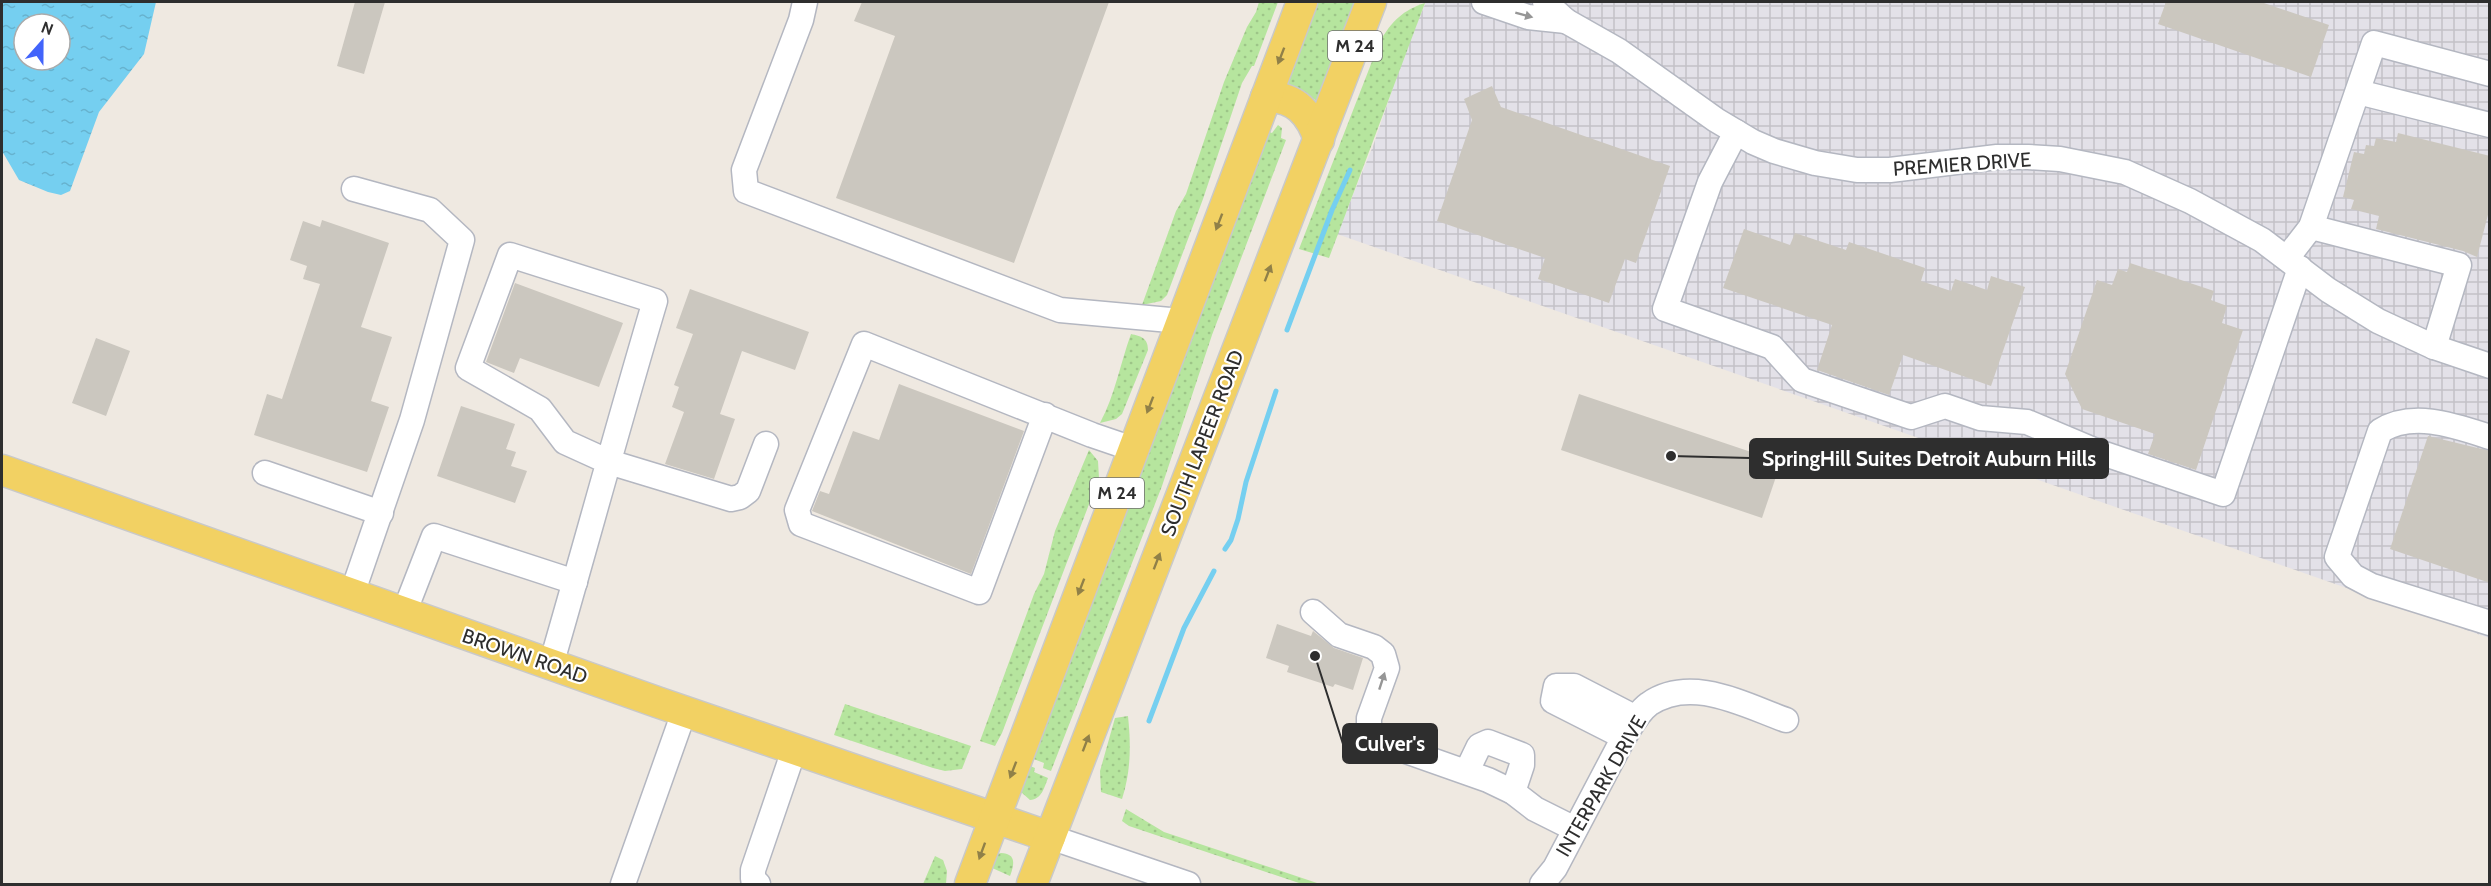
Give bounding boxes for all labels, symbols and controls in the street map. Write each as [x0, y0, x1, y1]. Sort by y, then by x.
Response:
one-way arrow [1515, 11, 1533, 20]
north arrow [12, 12, 72, 72]
text: N [39, 18, 56, 39]
road number: M 24 [1328, 31, 1382, 61]
one-way arrow [1276, 47, 1286, 65]
street label: PREMIER DRIVE [1892, 147, 2032, 181]
one-way arrow [1214, 213, 1223, 231]
one-way arrow [1264, 264, 1274, 282]
street label: SOUTH LAPEER ROAD [1155, 347, 1249, 539]
one-way arrow [1145, 396, 1155, 414]
callout: SpringHill Suites Detroit Auburn Hills [1750, 439, 2108, 478]
text: SpringHill Suites Detroit Auburn Hills [1762, 446, 2096, 471]
road number: M 24 [1090, 478, 1144, 508]
one-way arrow [1152, 552, 1162, 570]
one-way arrow [1076, 578, 1086, 596]
street label: BROWN ROAD [459, 623, 591, 689]
one-way arrow [1378, 672, 1388, 690]
street label: INTERPARK DRIVE [1551, 711, 1651, 861]
callout: Culver's [1343, 724, 1437, 763]
text: Culver's [1355, 731, 1425, 756]
one-way arrow [1082, 734, 1091, 752]
one-way arrow [1008, 761, 1018, 779]
one-way arrow [977, 842, 987, 860]

